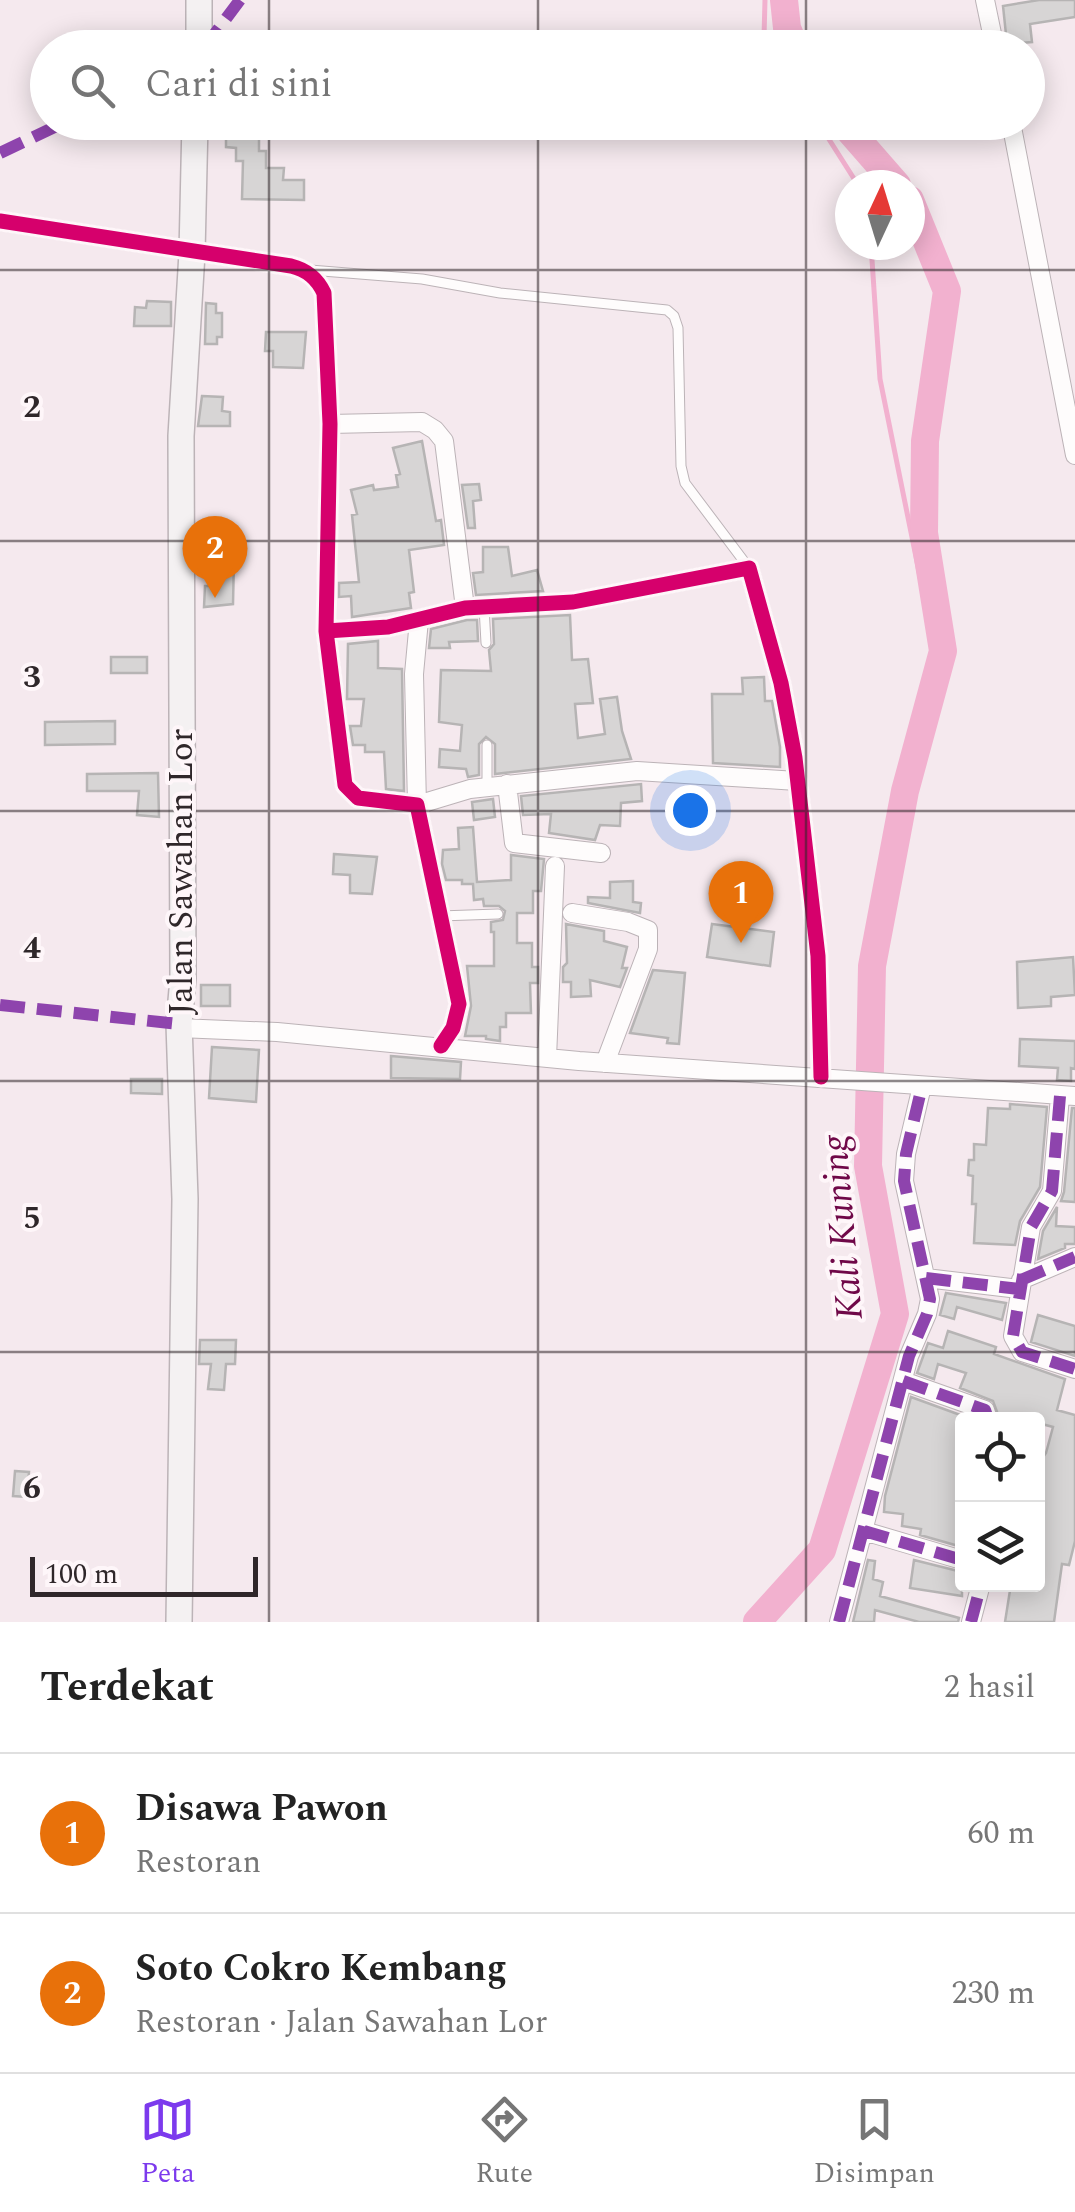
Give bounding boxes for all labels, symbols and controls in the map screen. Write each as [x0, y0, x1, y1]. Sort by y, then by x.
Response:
search box [30, 30, 1045, 140]
text: Cari di sini [145, 56, 332, 114]
icon: search [65, 58, 120, 113]
north arrow [835, 170, 925, 260]
text: 2 [23, 383, 41, 432]
pin: 2 [182, 516, 248, 598]
text: 3 [23, 653, 41, 702]
street label: Jalan Sawahan Lor [155, 728, 208, 1016]
your location [665, 785, 716, 836]
pin: 1 [708, 860, 774, 943]
text: 4 [23, 924, 41, 973]
water label: Kali Kuning [806, 1132, 880, 1323]
text: 5 [23, 1194, 41, 1243]
map controls [955, 1412, 1045, 1592]
button: locate [955, 1412, 1045, 1502]
text: 6 [23, 1464, 41, 1513]
button: layers [955, 1502, 1045, 1592]
scale bar [30, 1552, 258, 1596]
text: 100 m [45, 1553, 118, 1596]
text: Terdekat [40, 1656, 214, 1719]
text: 2 hasil [944, 1663, 1035, 1712]
text: Disawa Pawon [135, 1780, 388, 1838]
text: 1 [64, 1809, 81, 1858]
text: 60 m [967, 1809, 1035, 1858]
text: Restoran [135, 1838, 261, 1887]
text: Soto Cokro Kembang [135, 1940, 507, 1998]
text: 2 [64, 1969, 81, 2018]
text: 230 m [951, 1969, 1035, 2018]
text: Restoran · Jalan Sawahan Lor [135, 1998, 548, 2047]
tab: Peta [140, 2092, 195, 2195]
tab: Rute [475, 2092, 533, 2195]
tab: Disimpan [813, 2092, 935, 2195]

